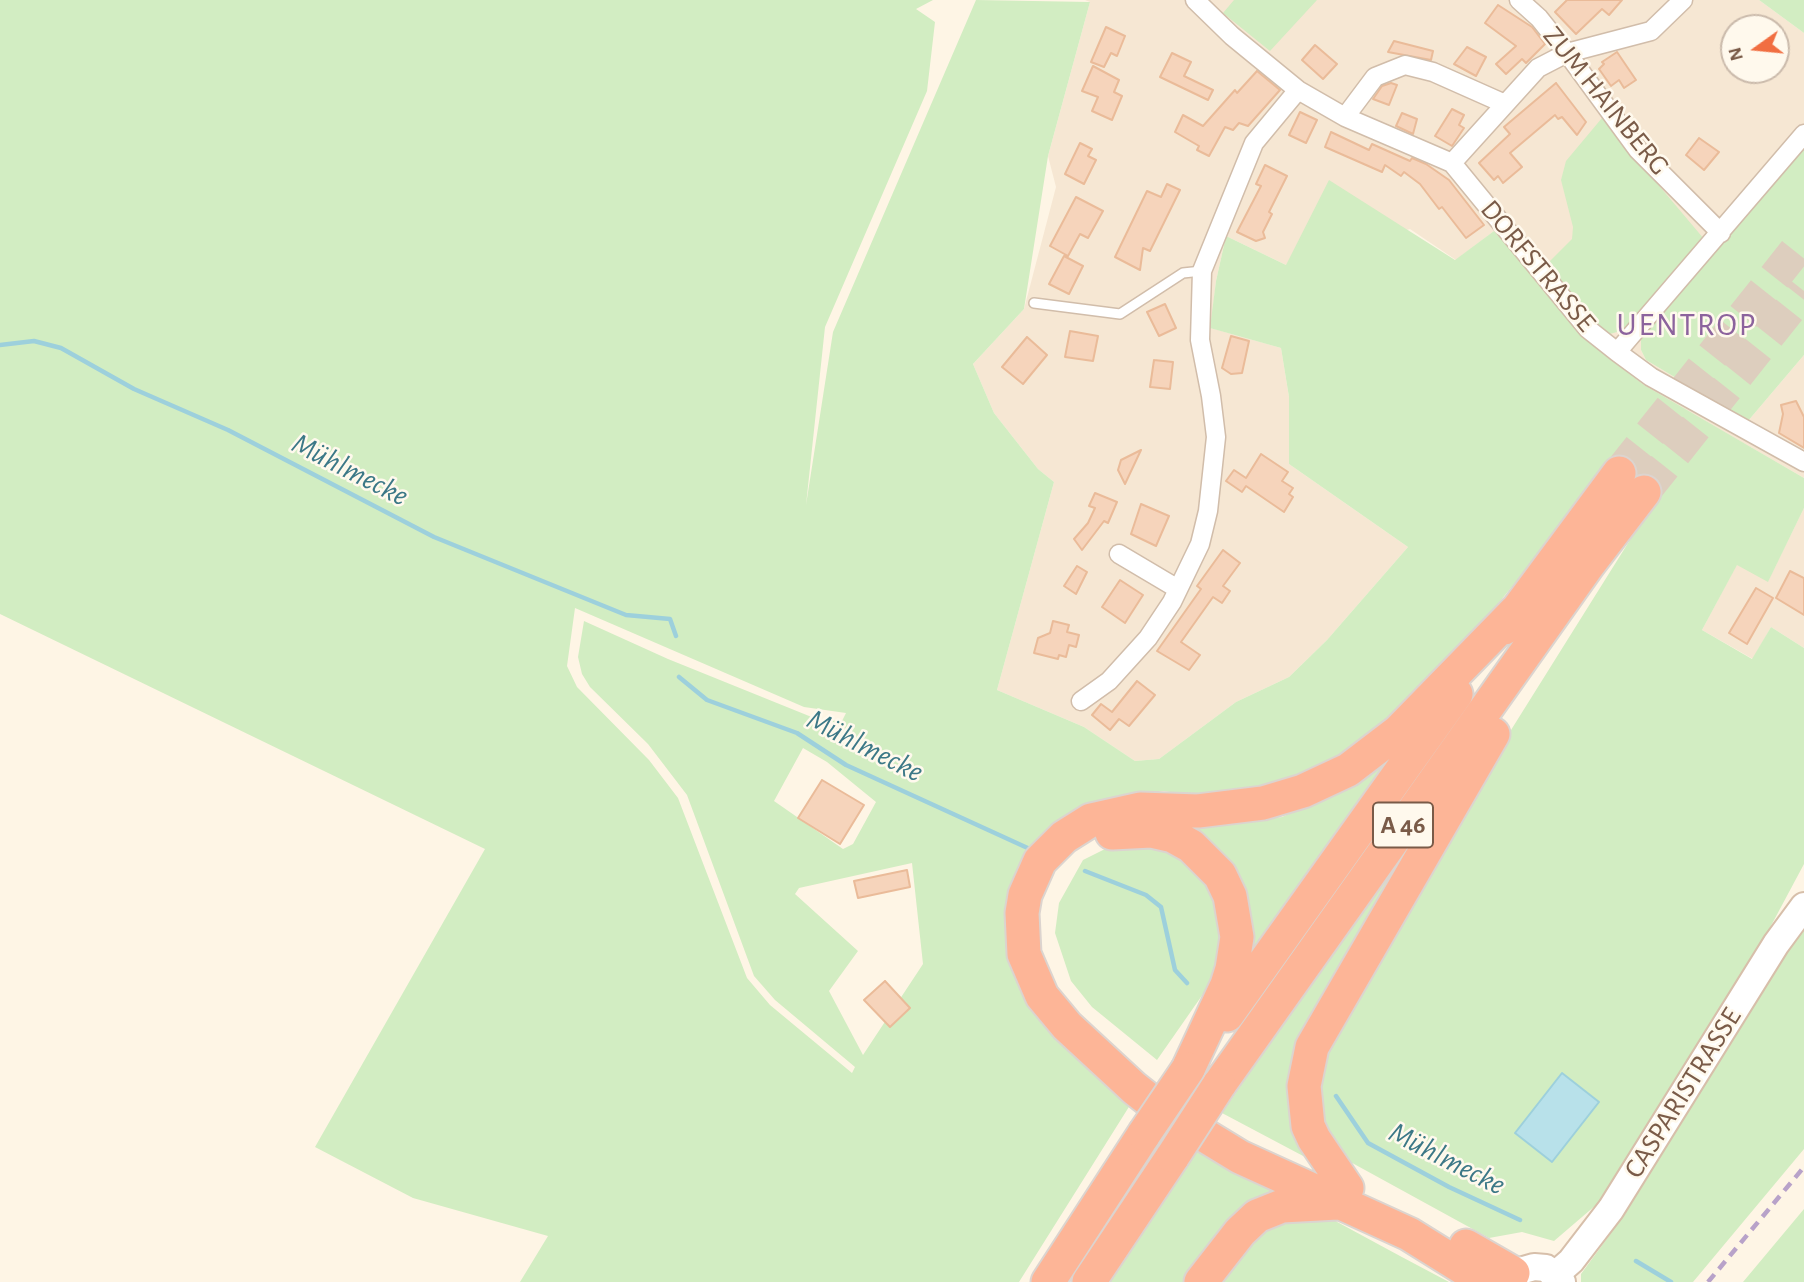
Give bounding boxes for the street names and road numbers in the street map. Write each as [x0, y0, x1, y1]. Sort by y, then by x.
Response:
street label: ZUM HAINBERG [1536, 20, 1676, 182]
street label: DORFSTRASSE [1473, 193, 1603, 339]
road number: A 46 [1373, 803, 1433, 848]
street label: CASPARISTRASSE [1617, 1002, 1749, 1184]

